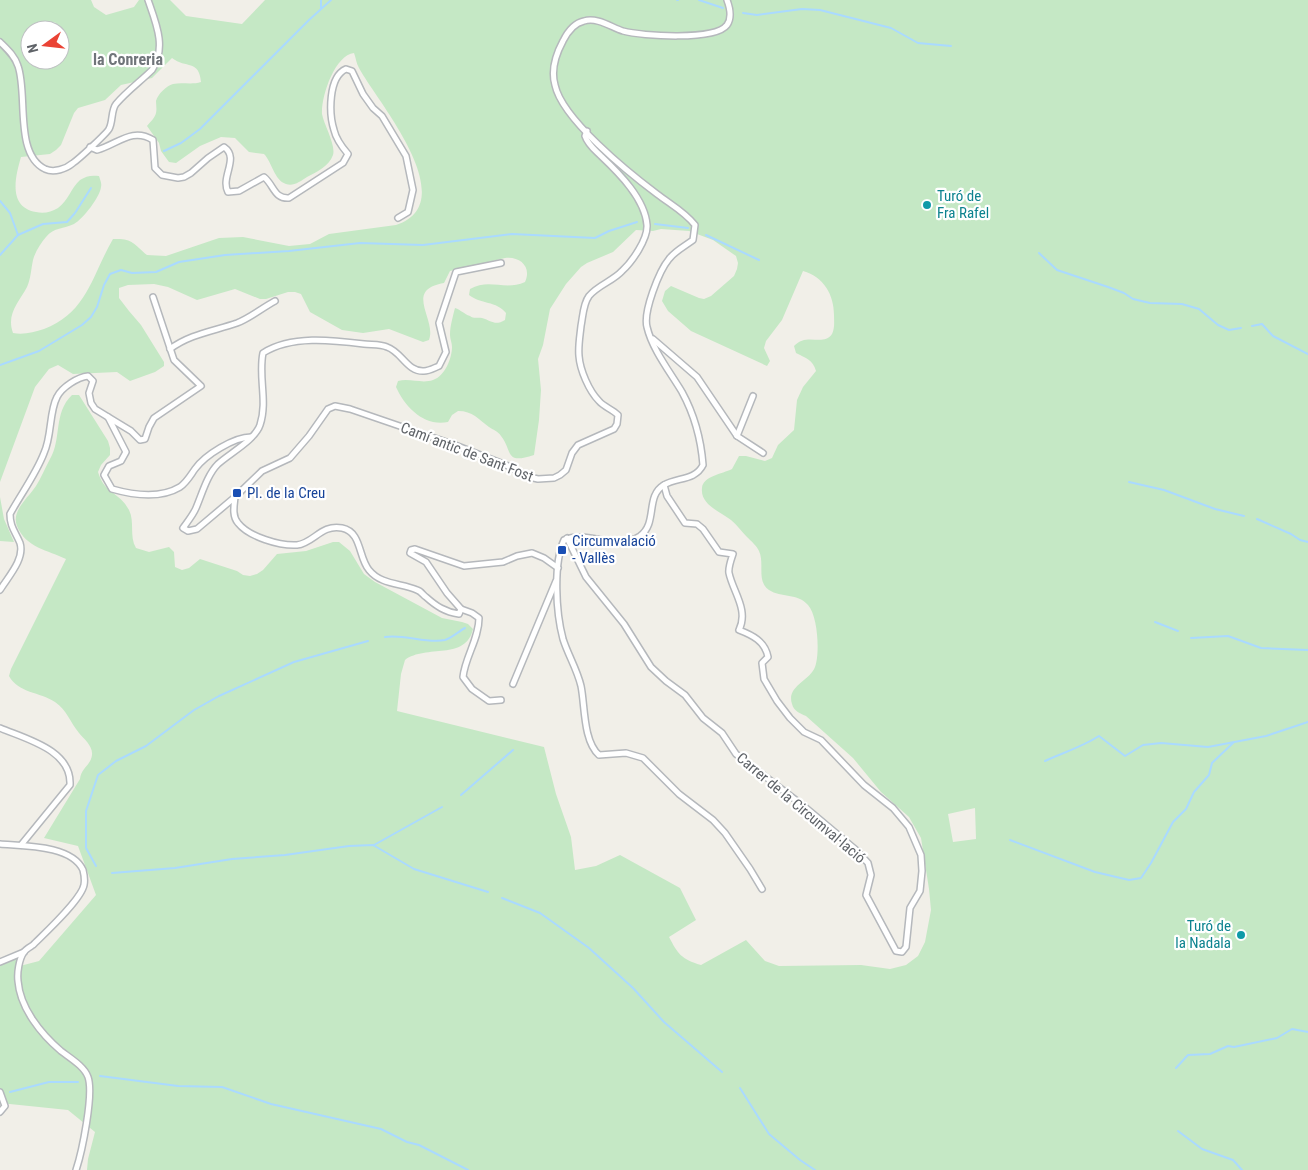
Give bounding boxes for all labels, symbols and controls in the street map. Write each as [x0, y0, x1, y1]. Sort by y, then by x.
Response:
north arrow [20, 20, 70, 70]
text: N [24, 42, 41, 55]
district label: la Conreria [93, 50, 163, 69]
place label: Turó de Fra Rafel [937, 187, 989, 222]
marker: Turó de Fra Rafel [921, 199, 933, 211]
street label: Camí antic de Sant Fost [398, 418, 536, 486]
place label: Pl. de la Creu [247, 484, 325, 502]
marker: Pl. de la Creu [231, 487, 243, 499]
place label: Circumvalació - Vallès [572, 532, 656, 567]
marker: Circumvalació - Vallès [556, 544, 568, 556]
street label: Carrer de la Circumval·lació [733, 749, 869, 867]
place label: Turó de la Nadala [1175, 917, 1231, 952]
marker: Turó de la Nadala [1235, 929, 1247, 941]

